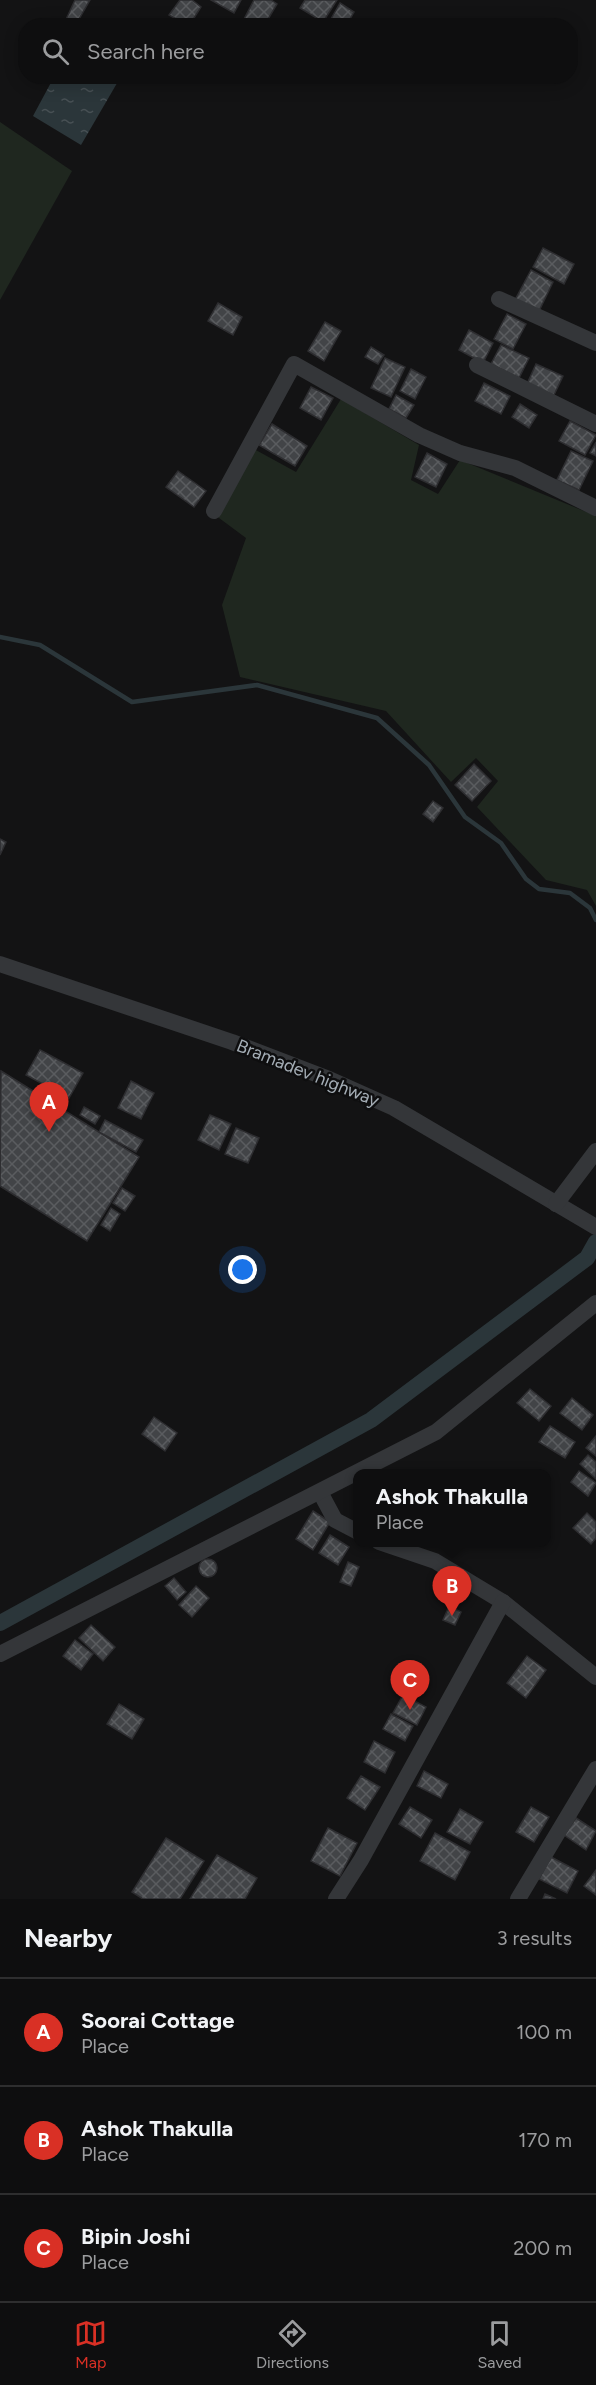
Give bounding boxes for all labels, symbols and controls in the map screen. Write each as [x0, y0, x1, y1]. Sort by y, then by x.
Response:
search box [18, 18, 578, 84]
icon: search [39, 35, 72, 68]
text: Search here [87, 38, 205, 65]
street label: Bramadev highway [234, 1034, 383, 1112]
pin: A [29, 1082, 68, 1132]
your location [228, 1255, 257, 1284]
popup [353, 1469, 551, 1547]
text: Ashok Thakulla [376, 1483, 528, 1510]
text: Place [376, 1510, 424, 1534]
pin: B [432, 1566, 472, 1616]
pin: C [390, 1660, 430, 1710]
text: Nearby [24, 1922, 112, 1954]
text: 3 results [497, 1926, 572, 1950]
text: Soorai Cottage [81, 2007, 234, 2034]
text: A [36, 2020, 51, 2044]
text: 100 m [516, 2020, 572, 2044]
text: Place [81, 2034, 129, 2058]
text: Ashok Thakulla [81, 2115, 233, 2142]
text: B [37, 2128, 50, 2152]
text: 170 m [518, 2128, 572, 2152]
text: Place [81, 2142, 129, 2166]
text: Bipin Joshi [81, 2223, 190, 2250]
text: C [36, 2236, 51, 2260]
text: 200 m [513, 2236, 572, 2260]
text: Place [81, 2250, 129, 2274]
tab: Map [74, 2317, 107, 2372]
tab: Directions [256, 2317, 329, 2372]
tab: Saved [478, 2317, 522, 2372]

